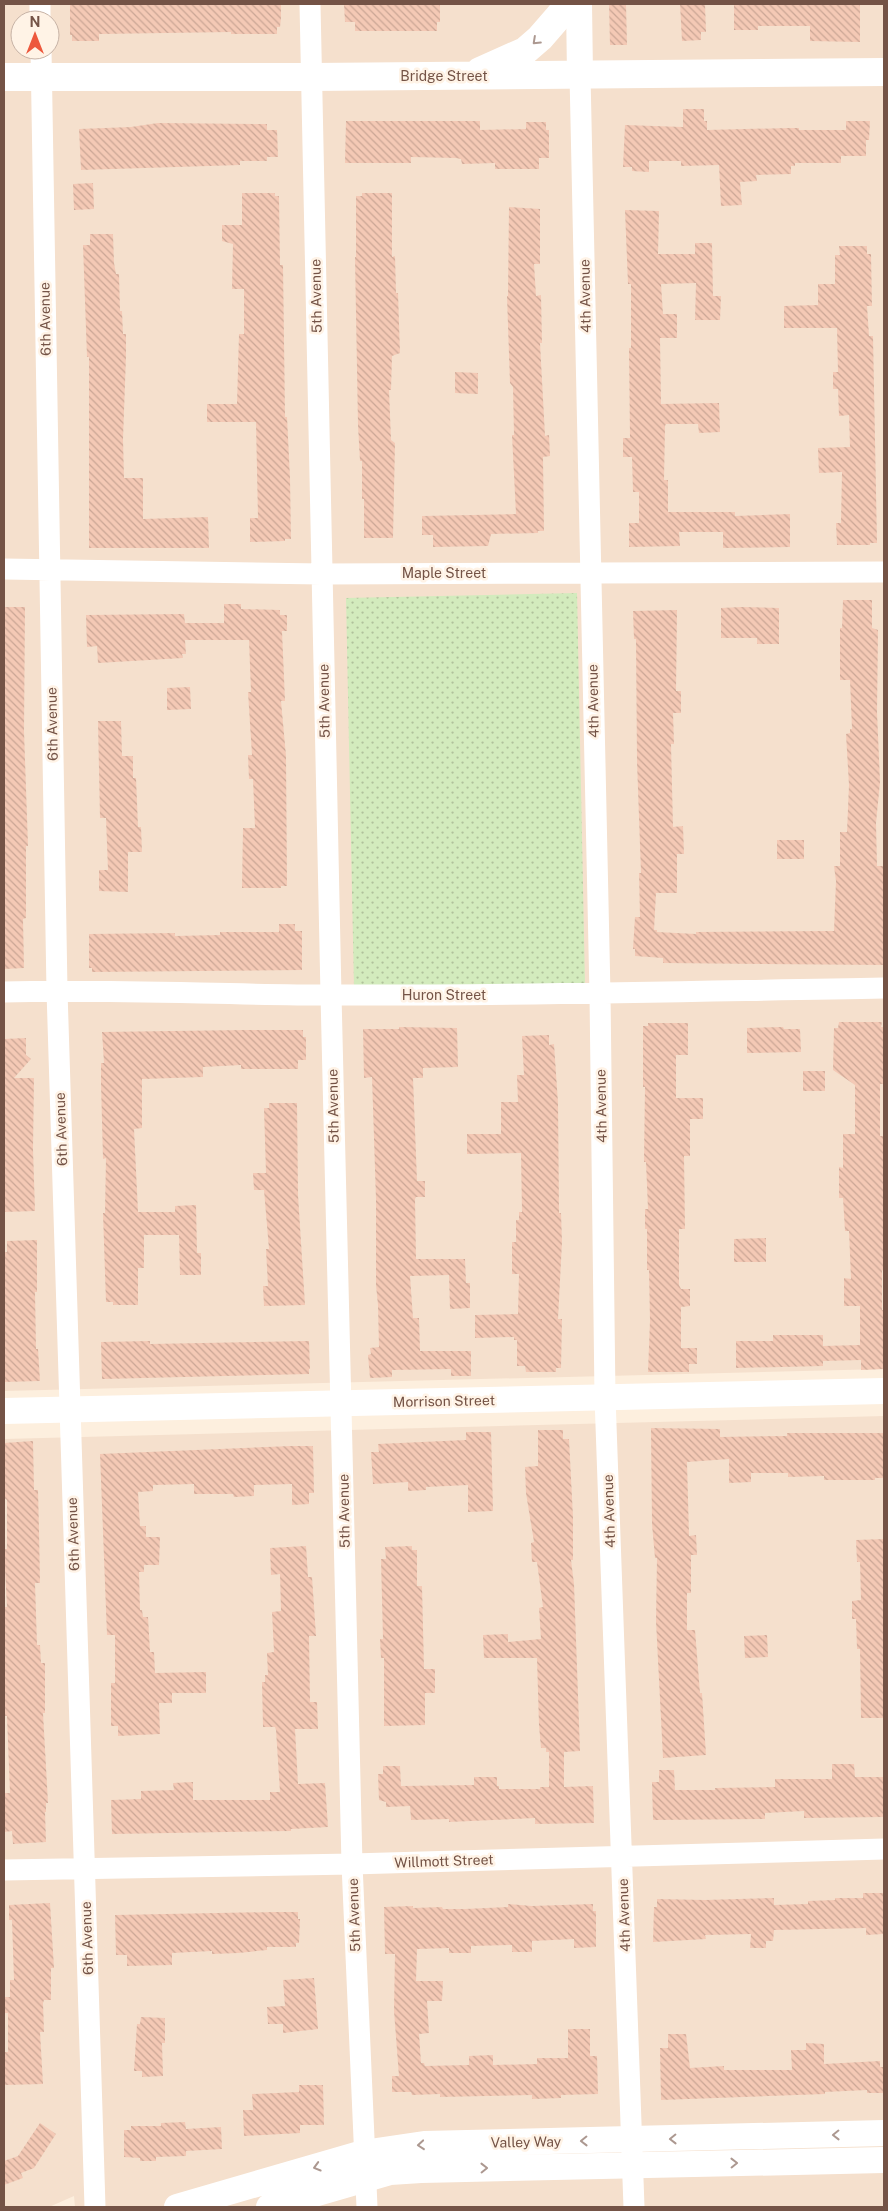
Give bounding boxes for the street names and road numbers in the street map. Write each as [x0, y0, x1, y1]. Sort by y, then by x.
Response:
street label: Bridge Street [400, 68, 488, 84]
street label: 5th Avenue [307, 259, 325, 333]
street label: 4th Avenue [576, 259, 594, 333]
street label: 6th Avenue [36, 282, 54, 356]
street label: Maple Street [402, 565, 486, 581]
street label: 5th Avenue [315, 664, 333, 738]
street label: 4th Avenue [584, 664, 602, 738]
street label: 6th Avenue [43, 687, 61, 761]
street label: Huron Street [402, 987, 486, 1003]
street label: 5th Avenue [324, 1069, 342, 1143]
street label: 4th Avenue [592, 1069, 610, 1143]
street label: 6th Avenue [52, 1092, 70, 1166]
street label: Morrison Street [393, 1392, 495, 1410]
street label: 5th Avenue [335, 1474, 353, 1548]
street label: 4th Avenue [600, 1474, 618, 1548]
street label: 6th Avenue [64, 1497, 82, 1571]
street label: Willmott Street [394, 1851, 494, 1871]
street label: 5th Avenue [345, 1878, 363, 1952]
street label: 4th Avenue [615, 1878, 633, 1952]
street label: 6th Avenue [78, 1901, 96, 1975]
street label: Valley Way [491, 2133, 562, 2151]

